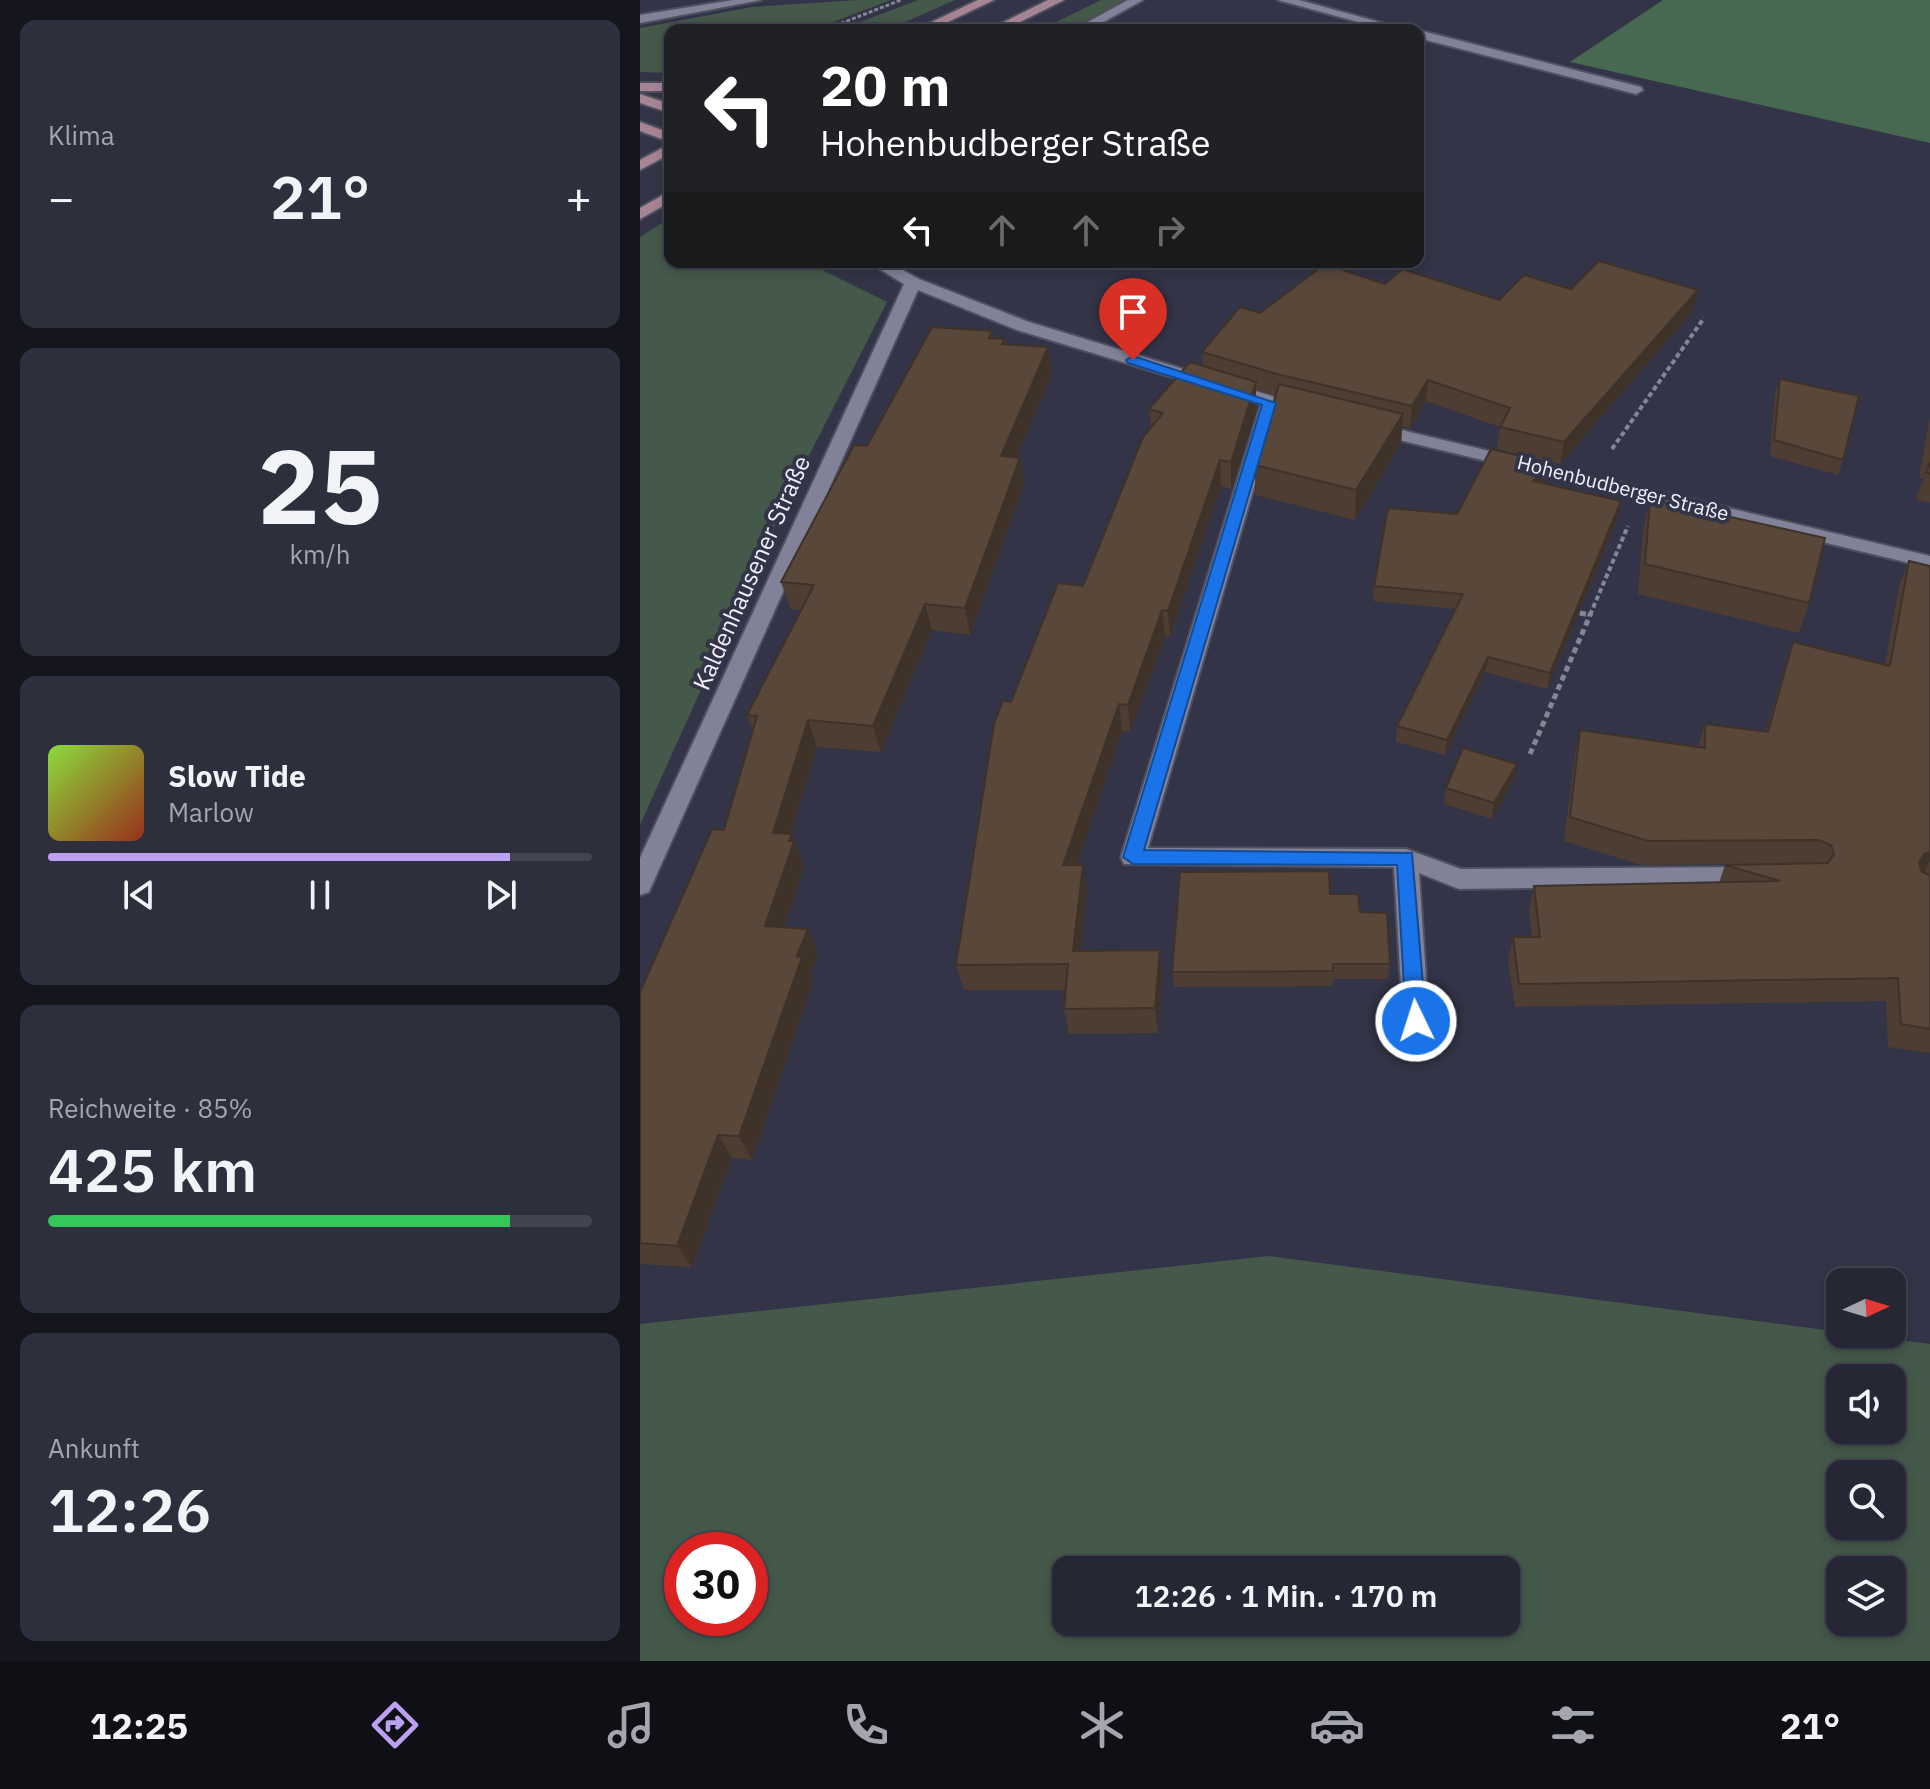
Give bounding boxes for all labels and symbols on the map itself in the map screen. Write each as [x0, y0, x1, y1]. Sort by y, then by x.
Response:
pin [1099, 278, 1167, 360]
street label: Hohenbudberger Straße [1515, 448, 1732, 527]
street label: Kaldenhausener Straße [685, 450, 817, 695]
position arrow [1374, 979, 1458, 1063]
north arrow [1826, 1268, 1906, 1348]
speed limit sign: 30 [664, 1532, 768, 1636]

